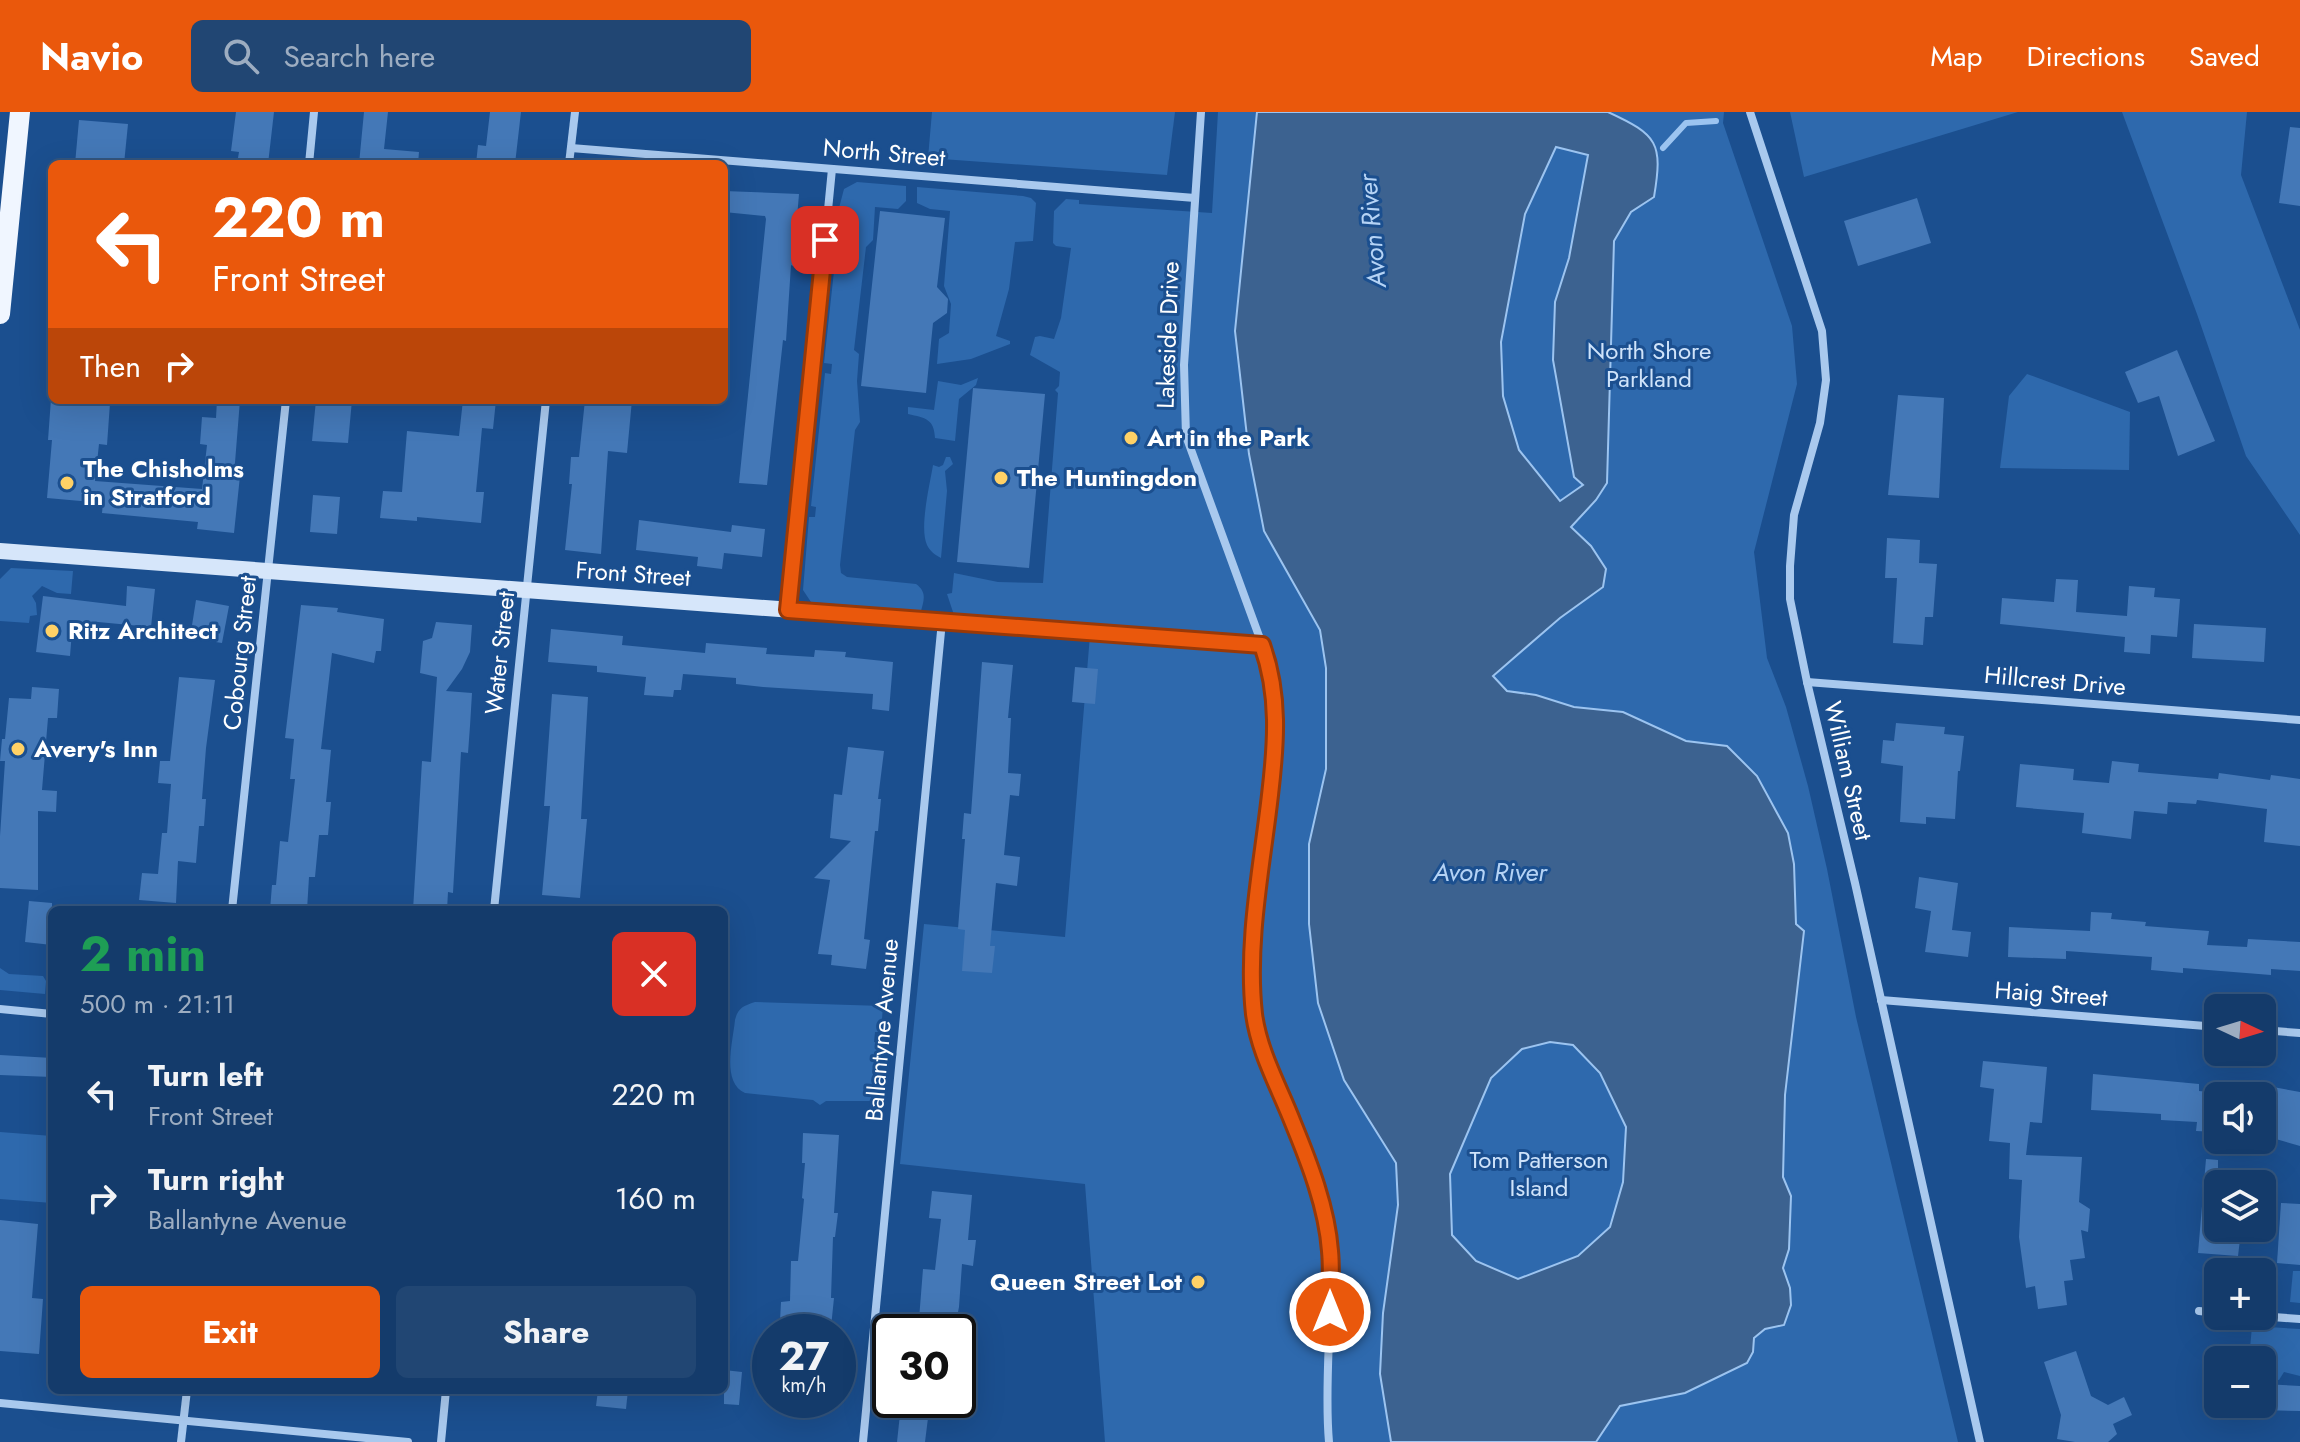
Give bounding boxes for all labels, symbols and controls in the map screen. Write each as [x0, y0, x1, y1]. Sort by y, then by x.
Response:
search box [191, 20, 751, 92]
text: Navio [40, 29, 143, 84]
icon: search [219, 34, 263, 78]
text: Search here [283, 35, 435, 78]
text: Map [1930, 36, 1982, 77]
text: Directions [2026, 36, 2145, 77]
text: Saved [2189, 36, 2260, 77]
street label: North Street [821, 130, 947, 175]
water label: Avon River [1348, 171, 1396, 290]
text: 220 m [212, 177, 385, 258]
icon: left [80, 192, 184, 296]
pin [791, 206, 859, 274]
icon: arrive [803, 218, 847, 262]
text: Front Street [212, 252, 385, 304]
street label: Lakeside Drive [1147, 261, 1188, 409]
park label: North Shore Parkland [1587, 333, 1711, 396]
icon: right [157, 344, 201, 388]
text: Then [80, 345, 141, 388]
place label: Art in the Park [1146, 420, 1310, 455]
marker: Art in the Park [1122, 429, 1140, 447]
place label: The Chisholms in Stratford [83, 451, 244, 514]
place label: The Huntingdon [1017, 460, 1197, 495]
marker: The Huntingdon [992, 469, 1010, 487]
marker: The Chisholms in Stratford [58, 474, 76, 492]
street label: Front Street [574, 552, 692, 595]
street label: Cobourg Street [214, 574, 265, 732]
street label: Water Street [476, 589, 523, 716]
place label: Ritz Architect [68, 613, 218, 648]
marker: Ritz Architect [43, 622, 61, 640]
street label: Hillcrest Drive [1983, 657, 2127, 704]
street label: William Street [1815, 698, 1882, 844]
place label: Avery's Inn [33, 731, 158, 766]
marker: Avery's Inn [9, 740, 27, 758]
water label: Avon River [1432, 853, 1548, 891]
text: 2 min [80, 920, 206, 989]
button: close [612, 932, 696, 1016]
street label: Ballantyne Avenue [856, 937, 907, 1123]
street label: Haig Street [1993, 972, 2109, 1015]
text: 500 m · 21:11 [80, 985, 235, 1023]
north arrow [2204, 994, 2276, 1066]
map controls [2204, 994, 2276, 1418]
text: Turn left [148, 1054, 263, 1097]
icon: left [80, 1072, 124, 1116]
text: 220 m [611, 1073, 696, 1116]
button: sound [2204, 1082, 2276, 1154]
text: Front Street [148, 1097, 273, 1135]
park label: Tom Patterson Island [1469, 1142, 1609, 1205]
text: Turn right [148, 1158, 284, 1201]
button: layers [2204, 1170, 2276, 1242]
icon: right [80, 1176, 124, 1220]
text: 160 m [615, 1177, 696, 1220]
text: Ballantyne Avenue [148, 1201, 347, 1239]
button: + [2204, 1258, 2276, 1330]
place label: Queen Street Lot [990, 1264, 1182, 1299]
position arrow [1288, 1270, 1372, 1354]
marker: Queen Street Lot [1189, 1273, 1207, 1291]
button: Exit [80, 1286, 380, 1378]
button: Share [396, 1286, 696, 1378]
speed limit sign: 30 [872, 1314, 976, 1418]
text: 27 [779, 1327, 829, 1385]
button: − [2204, 1346, 2276, 1418]
text: km/h [781, 1371, 827, 1400]

